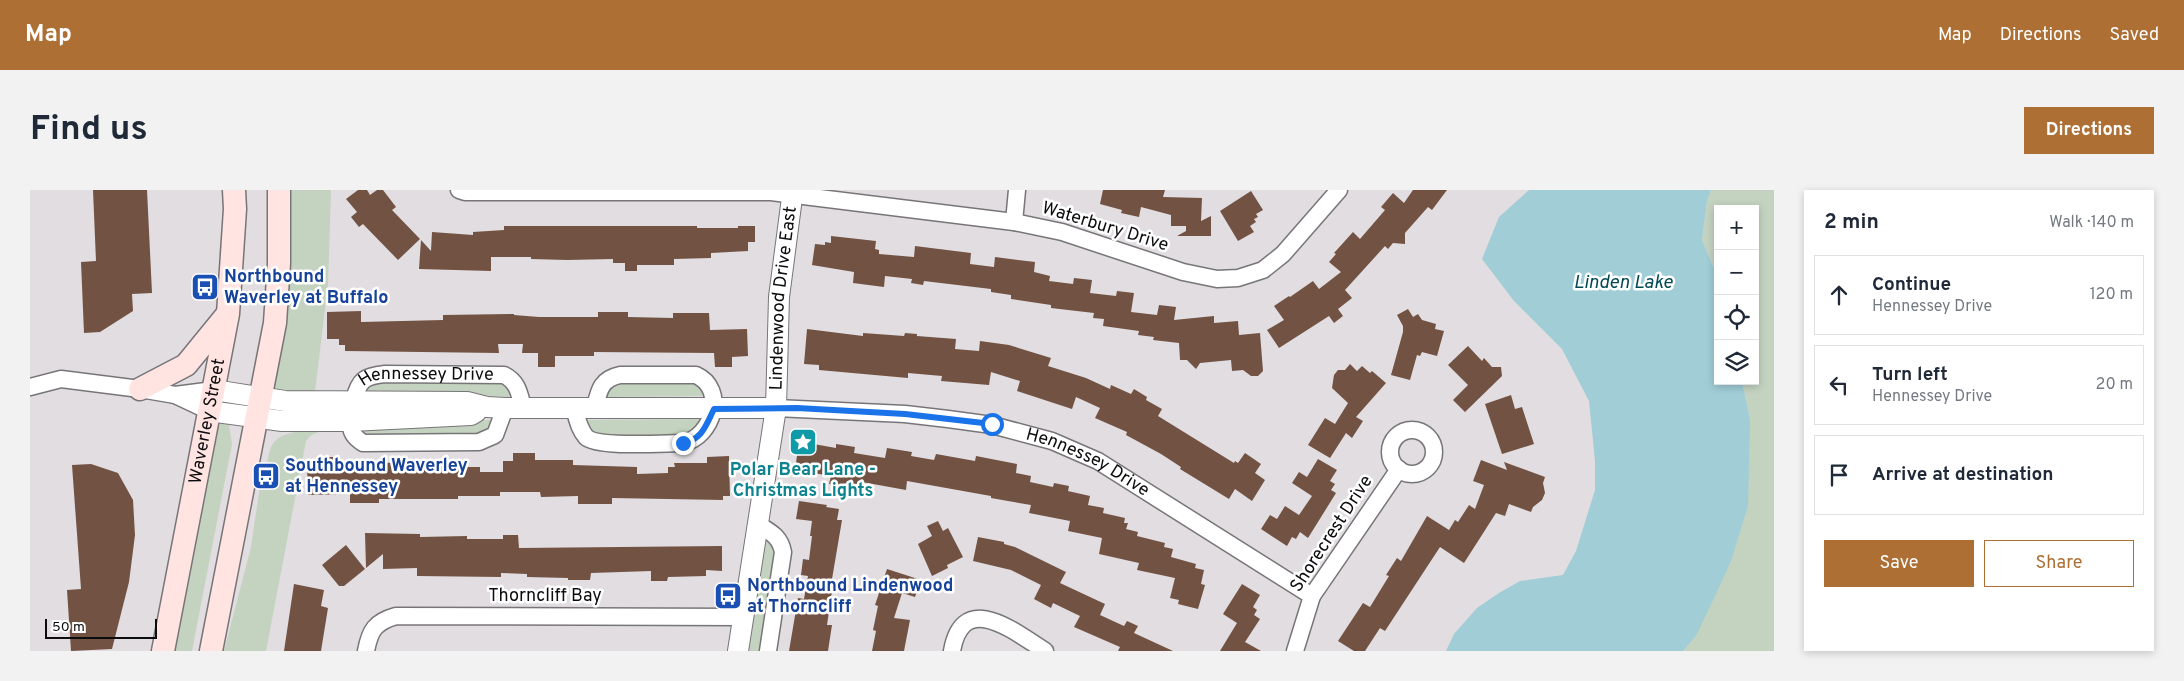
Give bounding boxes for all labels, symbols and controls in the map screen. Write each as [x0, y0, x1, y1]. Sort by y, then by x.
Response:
text: Map [25, 20, 72, 50]
text: Map [1938, 24, 1972, 47]
text: Directions [2000, 24, 2082, 47]
text: Saved [2110, 24, 2159, 47]
button: Directions [2024, 107, 2154, 154]
text: Find us [30, 108, 148, 152]
street label: Waterbury Drive [1039, 197, 1171, 257]
street label: Lindenwood Drive East [765, 205, 802, 391]
map controls [1714, 205, 1759, 385]
button: + [1714, 205, 1759, 250]
text: 2 min [1824, 209, 1879, 236]
text: Walk · 140 m [2049, 213, 2134, 233]
button: − [1714, 250, 1759, 295]
place label: Northbound Waverley at Buffalo [224, 266, 388, 310]
water label: Linden Lake [1574, 271, 1673, 295]
bus stop icon: Northbound Waverley at Buffalo [190, 272, 220, 302]
text: Continue [1872, 273, 1951, 297]
icon: ahead [1825, 281, 1853, 309]
text: 120 m [2090, 285, 2133, 305]
button: locate [1714, 295, 1759, 340]
text: Hennessey Drive [1872, 297, 1992, 317]
button: layers [1714, 340, 1759, 385]
street label: Waverley Street [184, 356, 231, 486]
street label: Hennessey Drive [354, 362, 494, 392]
text: Turn left [1872, 363, 1948, 387]
icon: left [1825, 371, 1853, 399]
text: 20 m [2096, 375, 2133, 395]
text: Hennessey Drive [1872, 387, 1992, 407]
route start [981, 413, 1004, 436]
street label: Hennessey Drive [1023, 423, 1154, 502]
place icon: Polar Bear Lane - Christmas Lights [788, 427, 818, 457]
route end [672, 432, 695, 455]
place label: Southbound Waverley at Hennessey [285, 455, 468, 499]
place label: Polar Bear Lane - Christmas Lights [730, 459, 876, 503]
bus stop icon: Southbound Waverley at Hennessey [251, 461, 281, 491]
icon: arrive [1825, 461, 1853, 489]
text: Arrive at destination [1872, 463, 2053, 487]
street label: Shorecrest Drive [1286, 471, 1378, 597]
button: Save [1824, 540, 1974, 587]
button: Share [1984, 540, 2134, 587]
place label: Northbound Lindenwood at Thorncliff [747, 575, 953, 619]
bus stop icon: Northbound Lindenwood at Thorncliff [713, 581, 743, 611]
street label: Thorncliff Bay [488, 585, 602, 608]
scale bar [45, 616, 158, 639]
text: 50 m [52, 619, 85, 636]

